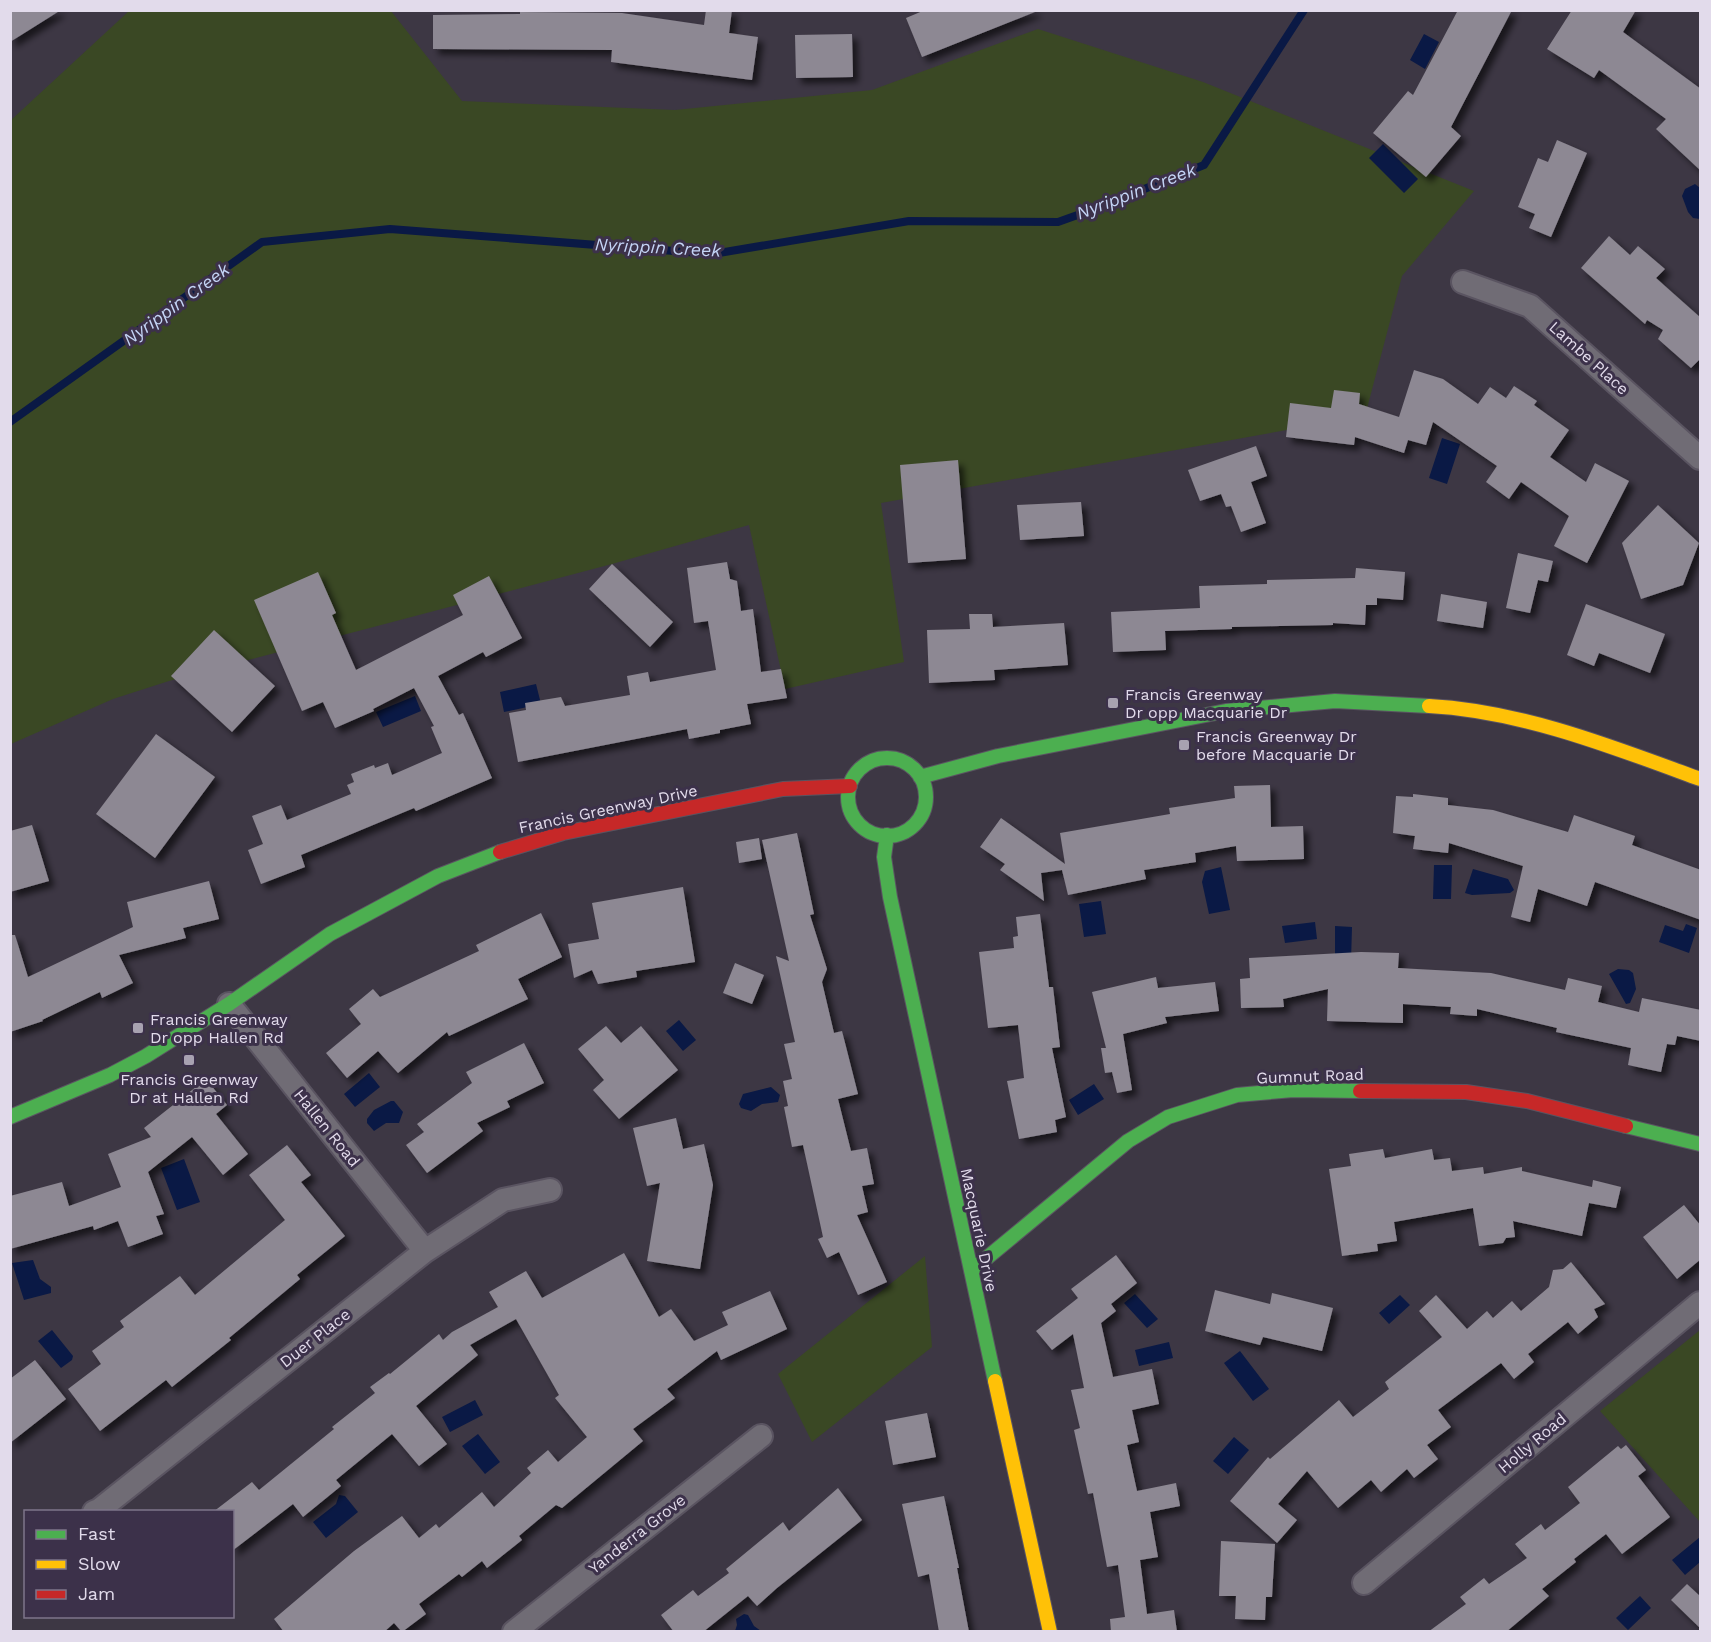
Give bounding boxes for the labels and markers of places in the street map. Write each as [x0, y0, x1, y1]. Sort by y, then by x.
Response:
place label: Francis Greenway Dr opp Macquarie Dr [1125, 685, 1288, 722]
marker: Francis Greenway Dr opp Macquarie Dr [1106, 696, 1120, 710]
place label: Francis Greenway Dr before Macquarie Dr [1196, 727, 1357, 764]
marker: Francis Greenway Dr before Macquarie Dr [1177, 738, 1191, 752]
place label: Francis Greenway Dr opp Hallen Rd [150, 1010, 288, 1047]
marker: Francis Greenway Dr opp Hallen Rd [131, 1021, 145, 1035]
marker: Francis Greenway Dr at Hallen Rd [182, 1053, 196, 1067]
place label: Francis Greenway Dr at Hallen Rd [120, 1070, 259, 1107]

